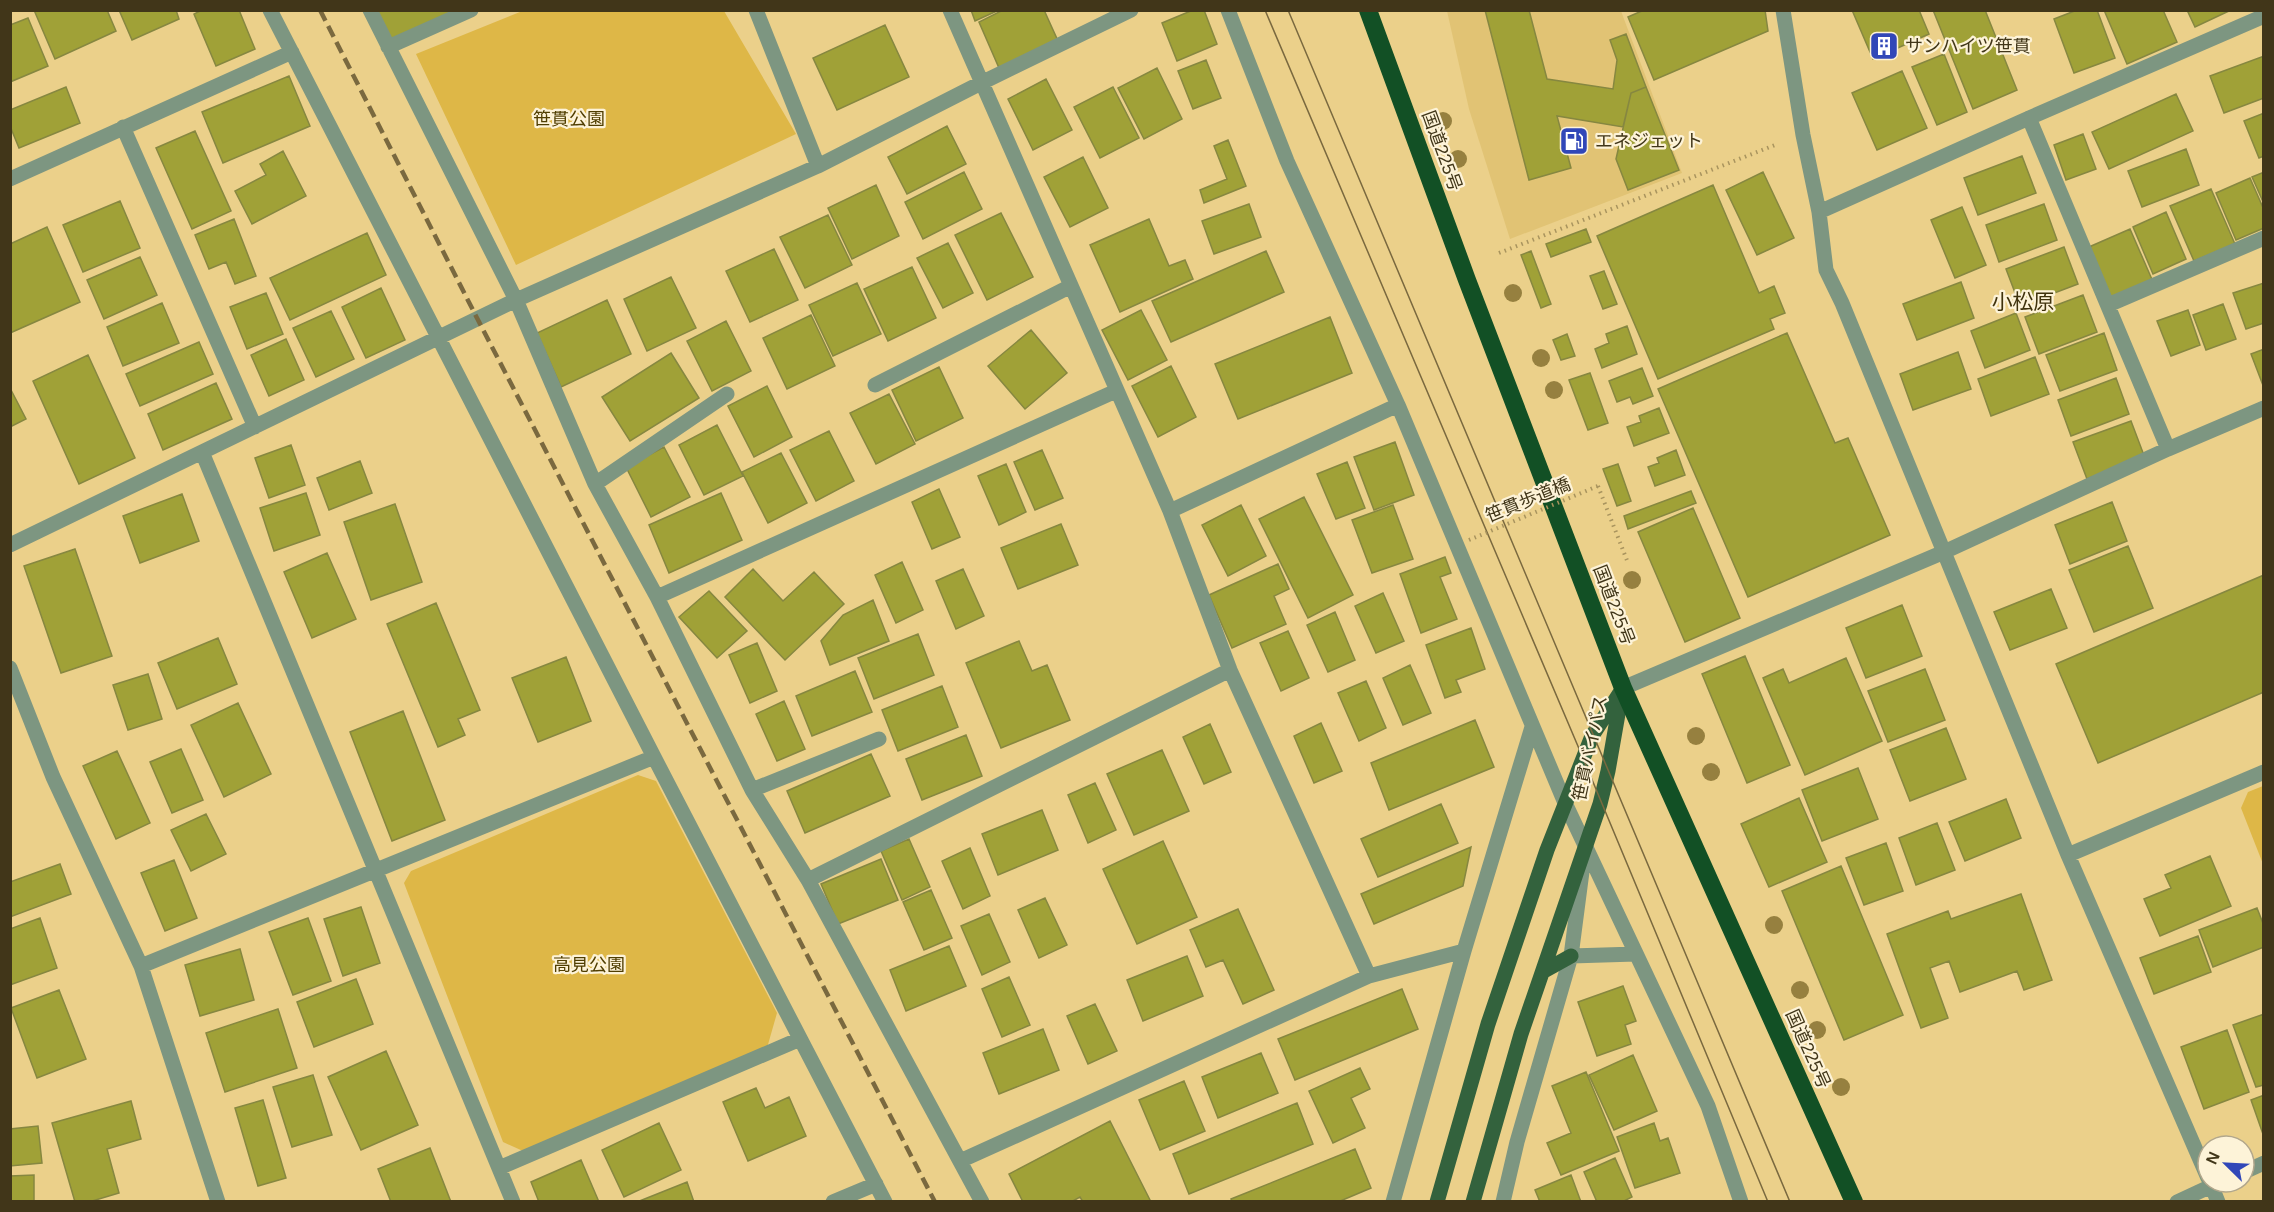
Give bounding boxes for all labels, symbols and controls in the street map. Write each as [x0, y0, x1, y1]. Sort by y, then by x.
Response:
building icon: サンハイツ笹貫 [1868, 30, 1900, 62]
place label: サンハイツ笹貫 [1905, 36, 2031, 56]
street label: 国道225号 [1418, 108, 1466, 194]
park label: 笹貫公園 [533, 109, 605, 129]
fuel station icon: エネジェット [1558, 125, 1590, 157]
place label: エネジェット [1595, 131, 1703, 151]
district label: 小松原 [1992, 290, 2055, 313]
street label: 笹貫歩道橋 [1483, 474, 1573, 526]
street label: 国道225号 [1590, 562, 1638, 648]
street label: 笹貫バイパス [1569, 693, 1611, 803]
park label: 高見公園 [553, 955, 625, 975]
street label: 国道225号 [1782, 1007, 1834, 1091]
north arrow [2196, 1134, 2256, 1194]
text: N [2203, 1149, 2223, 1167]

